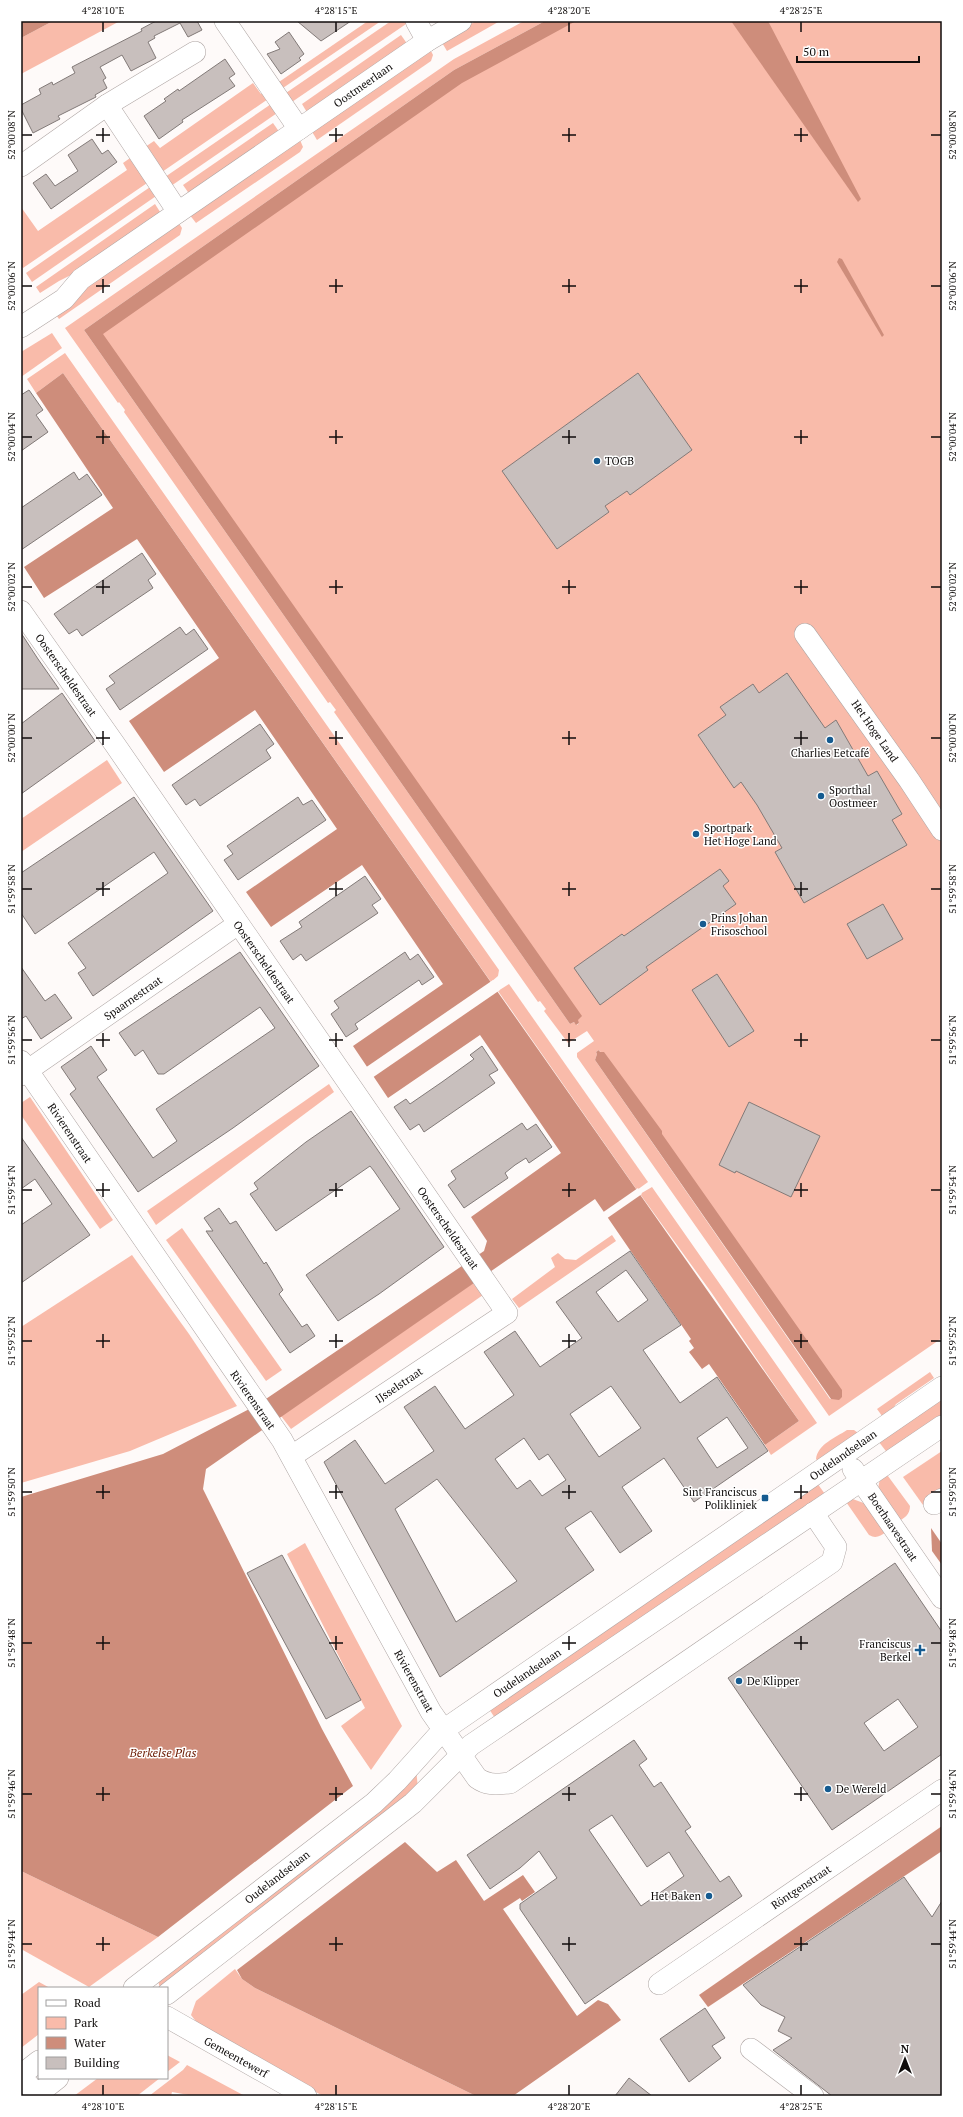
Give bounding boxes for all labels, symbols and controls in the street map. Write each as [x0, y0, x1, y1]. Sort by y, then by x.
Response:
text: 4°28'10"E [82, 4, 125, 17]
text: 4°28'15"E [315, 4, 358, 17]
text: 4°28'20"E [548, 4, 591, 17]
text: 4°28'25"E [780, 4, 823, 17]
scale bar [797, 38, 919, 64]
text: 50 m [803, 44, 830, 59]
street label: Oostmeerlaan [331, 59, 396, 110]
text: 52°00'08"N [5, 110, 18, 160]
text: 52°00'08"N [946, 110, 959, 160]
text: 52°00'06"N [5, 261, 18, 311]
text: 52°00'06"N [946, 261, 959, 311]
text: 52°00'04"N [5, 412, 18, 462]
text: 52°00'04"N [946, 412, 959, 462]
place label: TOGB [605, 454, 634, 468]
marker: TOGB [592, 456, 602, 466]
text: 52°00'02"N [5, 562, 18, 612]
text: 52°00'02"N [946, 562, 959, 612]
street label: Oosterscheldestraat [32, 631, 100, 719]
street label: Het Hoge Land [848, 697, 902, 765]
text: 52°00'00"N [5, 713, 18, 763]
text: 52°00'00"N [946, 713, 959, 763]
marker: Charlies Eetcafé [825, 735, 835, 745]
place label: Charlies Eetcafé [791, 746, 870, 760]
place label: Sporthal Oostmeer [829, 783, 878, 810]
marker: Sporthal Oostmeer [816, 791, 826, 801]
place label: Sportpark Het Hoge Land [704, 821, 777, 848]
marker: Sportpark Het Hoge Land [691, 829, 701, 839]
text: 51°59'58"N [5, 864, 18, 914]
text: 51°59'58"N [946, 864, 959, 914]
place label: Prins Johan Frisoschool [711, 911, 768, 938]
street label: Oosterscheldestraat [230, 918, 298, 1006]
marker: Prins Johan Frisoschool [698, 919, 708, 929]
street label: Spaarnestraat [101, 973, 165, 1023]
text: 51°59'56"N [5, 1015, 18, 1065]
text: 51°59'56"N [946, 1015, 959, 1065]
street label: Rivierenstraat [45, 1100, 95, 1166]
text: 51°59'54"N [5, 1165, 18, 1215]
text: 51°59'54"N [946, 1165, 959, 1215]
street label: Oosterscheldestraat [414, 1184, 482, 1272]
text: 51°59'52"N [5, 1316, 18, 1366]
text: 51°59'52"N [946, 1316, 959, 1366]
street label: IJsselstraat [373, 1364, 425, 1406]
street label: Rivierenstraat [227, 1368, 279, 1432]
street label: Oudelandselaan [807, 1426, 880, 1483]
text: 51°59'50"N [5, 1467, 18, 1517]
text: 51°59'50"N [946, 1467, 959, 1517]
place label: Sint Franciscus Polikliniek [683, 1485, 757, 1512]
street label: Boerhaavestraat [865, 1490, 921, 1564]
marker: Sint Franciscus Polikliniek [760, 1493, 770, 1503]
text: 51°59'48"N [5, 1618, 18, 1668]
text: 51°59'48"N [946, 1618, 959, 1668]
place label: Franciscus Berkel [859, 1637, 911, 1664]
marker: Franciscus Berkel [914, 1644, 926, 1656]
street label: Oudelandselaan [490, 1645, 564, 1701]
street label: Rivierenstraat [391, 1647, 437, 1715]
place label: De Klipper [747, 1674, 800, 1688]
marker: De Klipper [734, 1676, 744, 1686]
water label: Berkelse Plas [129, 1745, 196, 1760]
text: 51°59'46"N [5, 1769, 18, 1819]
text: 51°59'46"N [946, 1769, 959, 1819]
place label: De Wereld [836, 1782, 886, 1796]
marker: De Wereld [823, 1784, 833, 1794]
street label: Oudelandselaan [242, 1847, 313, 1907]
street label: Röntgenstraat [768, 1862, 834, 1912]
place label: Het Baken [651, 1889, 701, 1903]
marker: Het Baken [704, 1891, 714, 1901]
text: 51°59'44"N [5, 1919, 18, 1969]
text: 51°59'44"N [946, 1919, 959, 1969]
legend [38, 1987, 168, 2079]
text: Road [74, 1995, 101, 2010]
text: Park [74, 2015, 99, 2030]
street label: Gemeentewerf [201, 2034, 272, 2081]
text: Water [74, 2035, 106, 2050]
north arrow [885, 2039, 925, 2079]
text: N [901, 2042, 910, 2056]
text: Building [74, 2055, 120, 2070]
text: 4°28'10"E [82, 2100, 125, 2113]
text: 4°28'15"E [315, 2100, 358, 2113]
text: 4°28'20"E [548, 2100, 591, 2113]
text: 4°28'25"E [780, 2100, 823, 2113]

